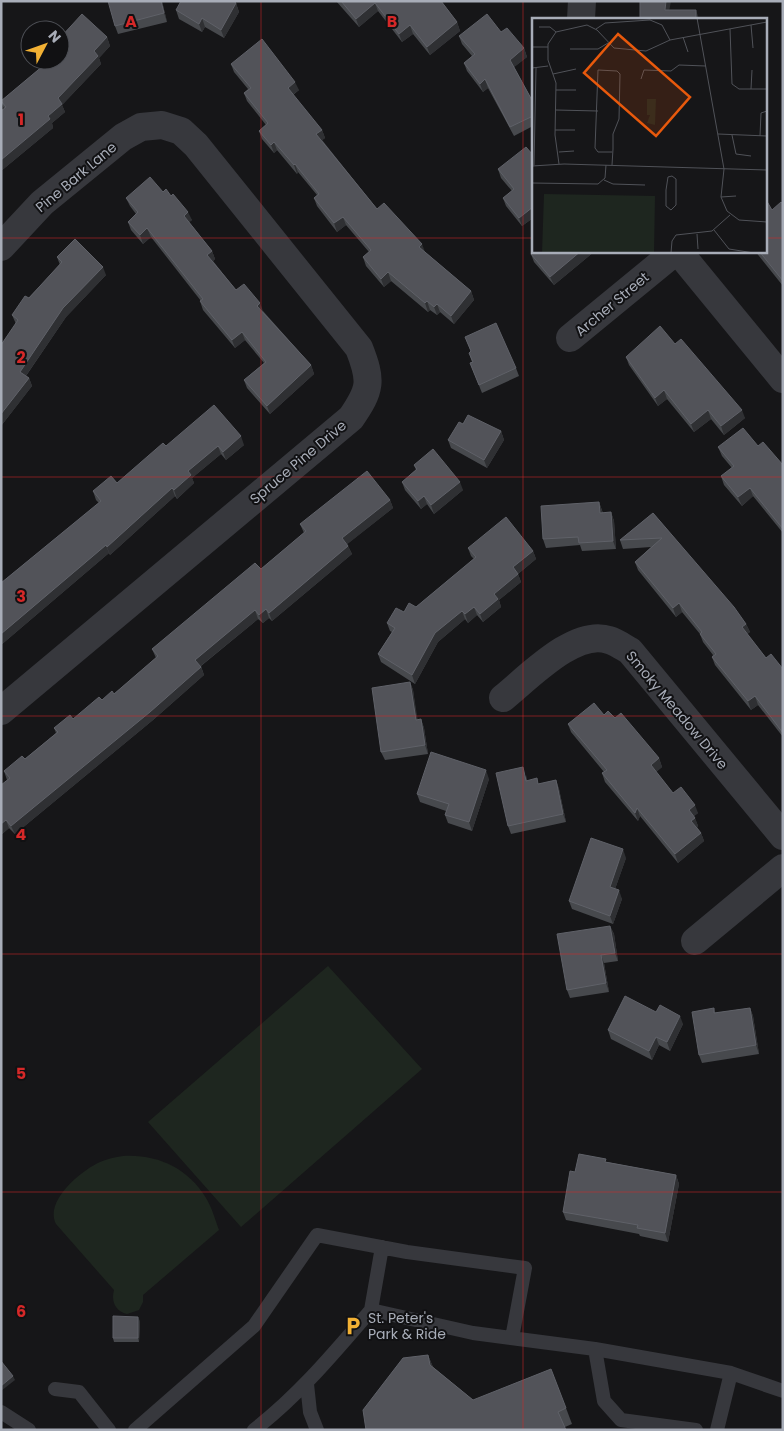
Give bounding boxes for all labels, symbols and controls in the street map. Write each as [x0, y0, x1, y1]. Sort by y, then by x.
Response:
text: A [125, 10, 137, 33]
text: B [387, 10, 397, 33]
inset map [532, 18, 766, 252]
north arrow [20, 20, 70, 70]
text: N [44, 26, 66, 47]
text: 1 [18, 108, 24, 131]
street label: Pine Bark Lane [31, 137, 121, 217]
street label: Archer Street [571, 267, 653, 341]
text: 2 [16, 346, 26, 369]
street label: Spruce Pine Drive [245, 415, 351, 508]
text: 3 [16, 585, 26, 608]
street label: Smoky Meadow Drive [621, 646, 733, 774]
text: 4 [16, 823, 27, 846]
text: 5 [16, 1062, 26, 1085]
text: 6 [16, 1300, 26, 1323]
place label: St. Peter's Park & Ride [368, 1308, 446, 1344]
parking icon: St. Peter's Park & Ride [342, 1315, 364, 1337]

